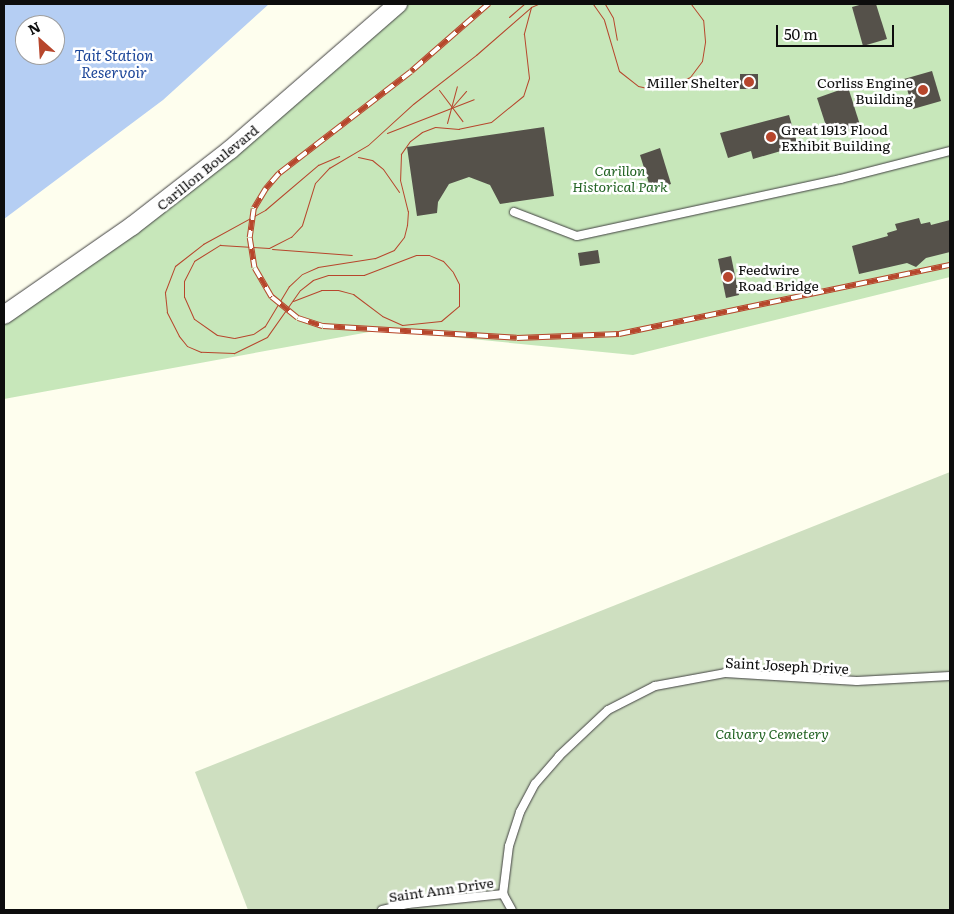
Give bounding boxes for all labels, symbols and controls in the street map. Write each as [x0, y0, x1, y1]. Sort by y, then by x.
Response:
north arrow [15, 15, 65, 65]
scale bar [779, 15, 896, 47]
text: N [24, 16, 44, 39]
text: 50 m [784, 22, 818, 45]
water label: Tait Station Reservoir [75, 45, 153, 80]
place label: Miller Shelter [646, 74, 739, 90]
place label: Corliss Engine Building [817, 74, 913, 106]
marker: Miller Shelter [743, 76, 755, 88]
marker: Corliss Engine Building [917, 84, 929, 96]
street label: Carillon Boulevard [153, 121, 261, 213]
place label: Great 1913 Flood Exhibit Building [781, 121, 890, 154]
marker: Great 1913 Flood Exhibit Building [765, 131, 777, 143]
park label: Carillon Historical Park [572, 162, 668, 194]
place label: Feedwire Road Bridge [738, 261, 819, 294]
marker: Feedwire Road Bridge [722, 271, 734, 283]
street label: Saint Joseph Drive [725, 653, 849, 677]
park label: Calvary Cemetery [715, 725, 829, 741]
street label: Saint Ann Drive [387, 873, 495, 905]

